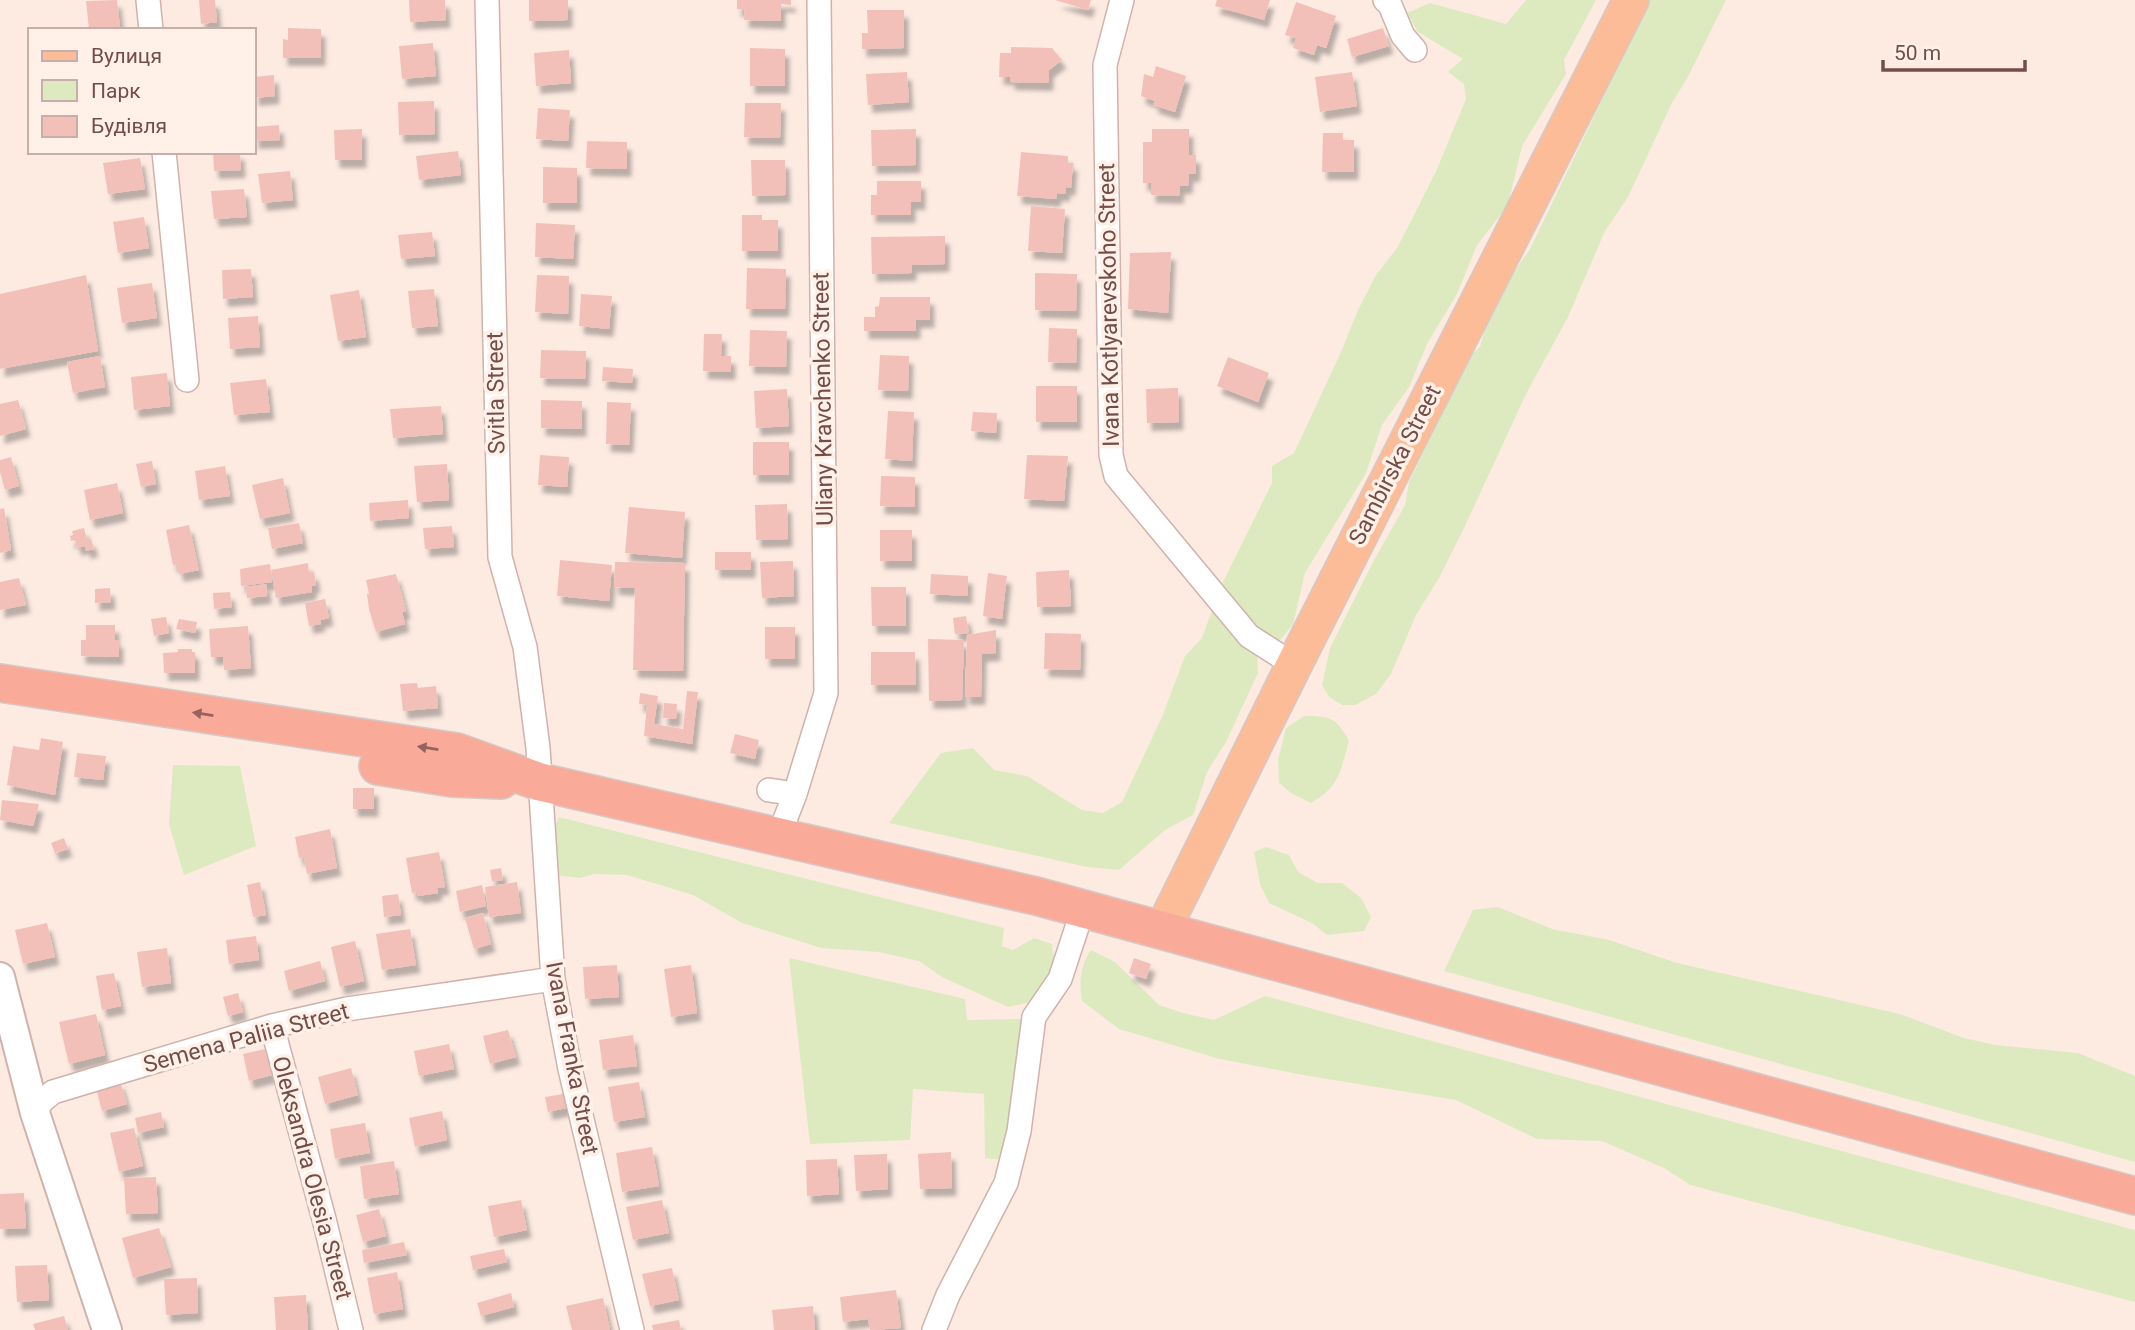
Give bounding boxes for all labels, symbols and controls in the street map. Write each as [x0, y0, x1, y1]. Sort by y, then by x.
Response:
legend [28, 28, 256, 154]
scale bar [1883, 28, 2025, 72]
text: 50 m [1894, 41, 1941, 65]
text: Вулиця [91, 44, 162, 68]
text: Парк [91, 79, 141, 103]
text: Будівля [91, 114, 167, 138]
street label: Ivana Kotlyarevskoho Street [1093, 163, 1125, 447]
street label: Uliany Kravchenko Street [807, 272, 839, 526]
street label: Svitla Street [481, 332, 511, 454]
street label: Sambirska Street [1343, 381, 1447, 549]
one-way arrow [192, 708, 214, 719]
one-way arrow [417, 742, 439, 753]
street label: Ivana Franka Street [540, 959, 604, 1157]
street label: Semena Paliia Street [140, 998, 352, 1078]
street label: Oleksandra Olesia Street [266, 1053, 358, 1303]

